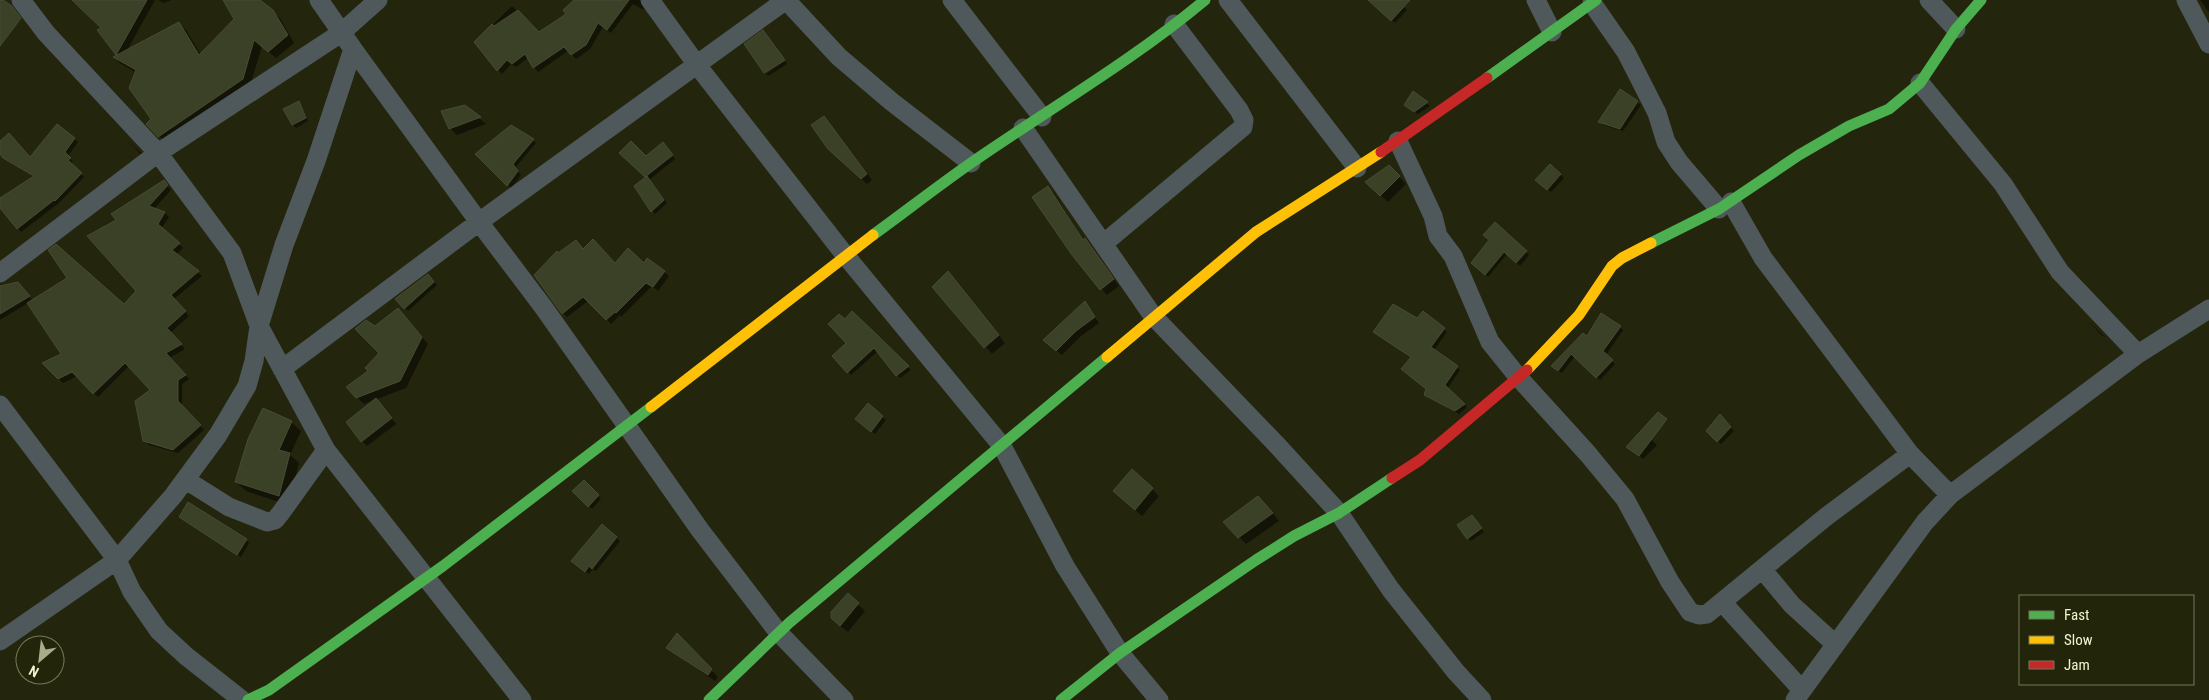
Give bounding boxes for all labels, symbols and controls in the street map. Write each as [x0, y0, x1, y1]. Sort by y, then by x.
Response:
legend [2019, 595, 2194, 685]
text: Fast [2064, 606, 2089, 624]
text: Slow [2064, 631, 2093, 649]
north arrow [15, 635, 65, 685]
text: Jam [2064, 656, 2090, 674]
text: N [26, 662, 41, 681]

